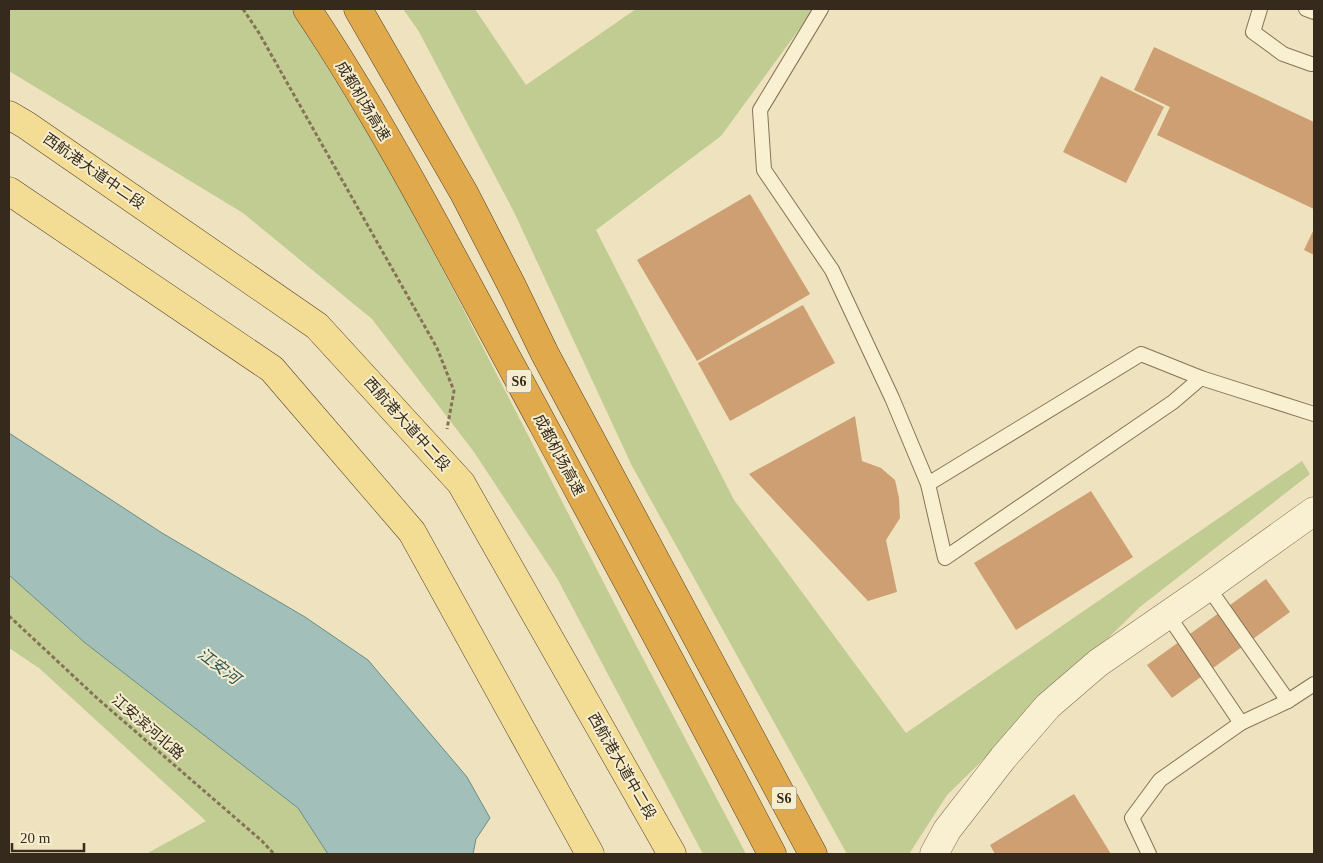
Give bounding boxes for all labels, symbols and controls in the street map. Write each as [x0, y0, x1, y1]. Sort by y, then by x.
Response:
street label: 成都机场高速 [333, 58, 393, 144]
street label: 西航港大道中二段 [40, 130, 148, 212]
road number: S6 [506, 370, 532, 392]
street label: 西航港大道中二段 [361, 374, 453, 474]
street label: 成都机场高速 [531, 412, 587, 498]
water label: 江安河 [195, 645, 246, 689]
street label: 江安滨河北路 [109, 691, 188, 763]
street label: 西航港大道中二段 [585, 710, 659, 822]
road number: S6 [772, 786, 796, 810]
scale bar [12, 820, 85, 852]
text: 20 m [20, 830, 51, 846]

